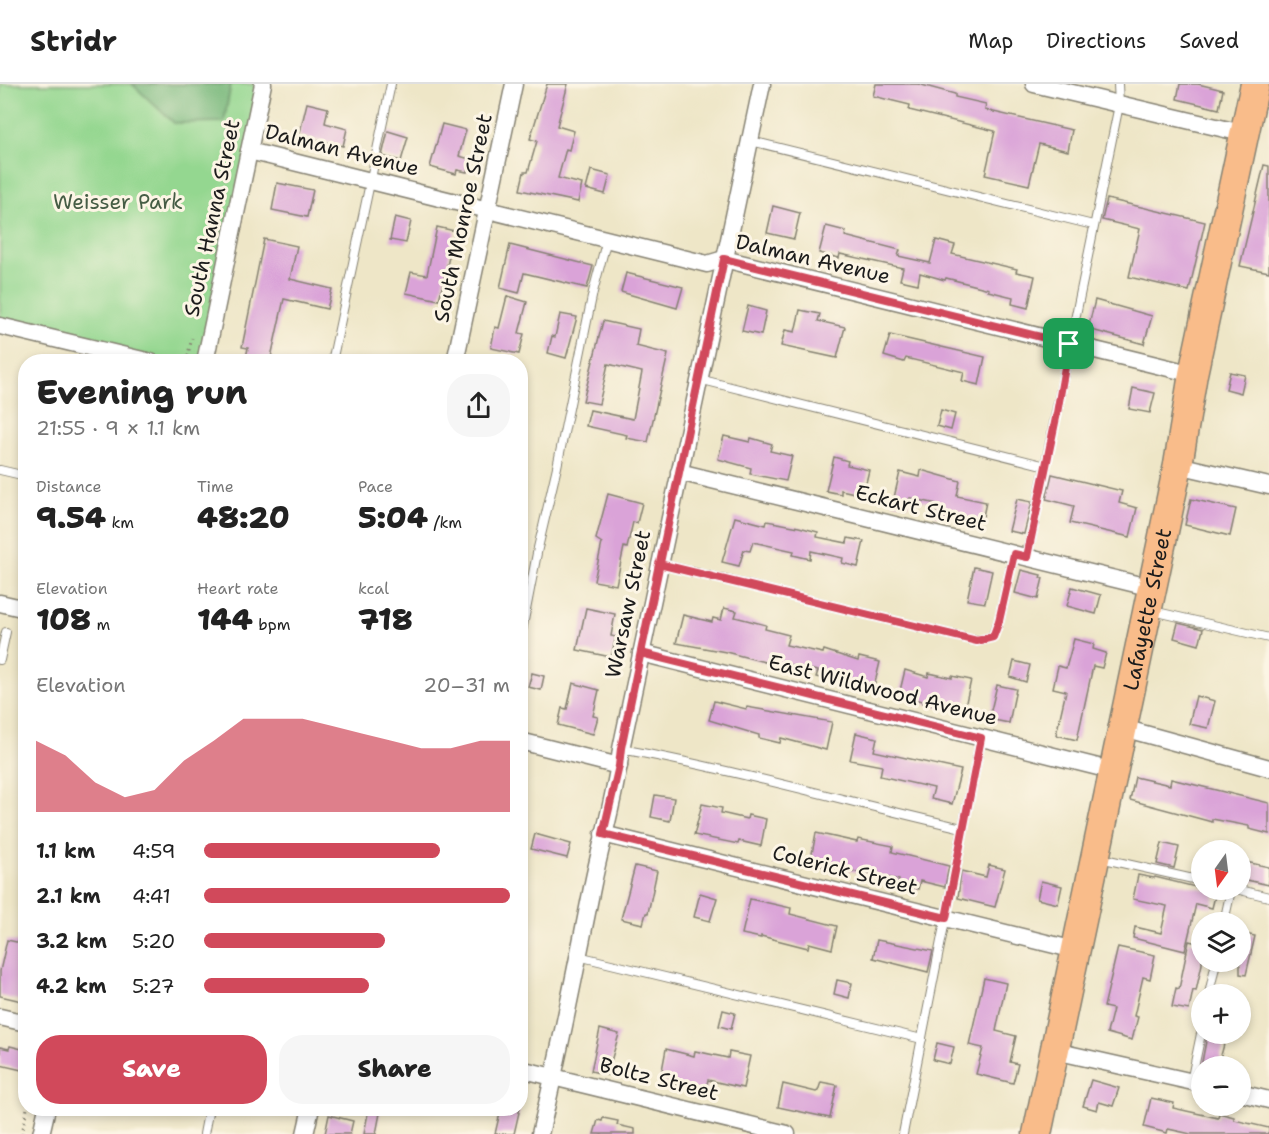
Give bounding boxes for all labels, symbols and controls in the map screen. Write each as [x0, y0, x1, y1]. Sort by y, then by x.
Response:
text: Stridr [30, 22, 117, 60]
text: Map [968, 27, 1013, 55]
text: Directions [1046, 27, 1146, 55]
text: Saved [1179, 27, 1239, 55]
street label: South Monroe Street [427, 111, 499, 325]
street label: South Hanna Street [177, 117, 247, 319]
street label: Dalman Avenue [262, 117, 422, 183]
park label: Weisser Park [53, 188, 183, 216]
street label: Dalman Avenue [733, 228, 893, 290]
pin [1043, 318, 1094, 369]
icon: arrive [1052, 327, 1085, 360]
text: Evening run [36, 370, 247, 415]
button: share [447, 374, 510, 437]
text: 21:55 · 9 × 1.1 km [36, 415, 200, 441]
text: Distance [36, 476, 102, 497]
text: Time [197, 476, 234, 497]
text: Pace [358, 476, 393, 497]
street label: Eckart Street [852, 478, 990, 538]
text: 9.54 [36, 497, 106, 538]
text: 48:20 [197, 497, 290, 538]
text: 5:04 [358, 497, 428, 538]
text: km [106, 512, 134, 533]
text: /km [428, 512, 462, 533]
street label: Lafayette Street [1117, 526, 1178, 693]
street label: Warsaw Street [599, 527, 657, 681]
text: Elevation [36, 578, 108, 599]
text: Heart rate [197, 578, 279, 599]
text: kcal [358, 578, 389, 599]
text: 108 [36, 599, 91, 640]
text: 144 [197, 599, 253, 640]
text: 718 [358, 599, 413, 640]
text: m [91, 614, 110, 635]
text: bpm [253, 614, 290, 635]
street label: East Wildwood Avenue [766, 648, 1000, 732]
text: Elevation [36, 672, 126, 698]
text: 20–31 m [423, 672, 510, 698]
text: 1.1 km [36, 838, 95, 864]
text: 4:59 [132, 838, 176, 864]
street label: Colerick Street [769, 838, 921, 902]
north arrow [1191, 840, 1251, 900]
map controls [1191, 840, 1251, 1116]
text: 2.1 km [36, 883, 101, 909]
text: 4:41 [132, 883, 171, 909]
button: layers [1191, 912, 1251, 972]
text: 3.2 km [36, 928, 107, 954]
text: 5:20 [132, 928, 175, 954]
text: 4.2 km [36, 973, 106, 999]
text: 5:27 [132, 973, 175, 999]
button: + [1191, 984, 1251, 1044]
button: Save [36, 1035, 267, 1104]
button: Share [279, 1035, 510, 1104]
street label: Boltz Street [597, 1051, 721, 1107]
button: − [1191, 1056, 1251, 1116]

